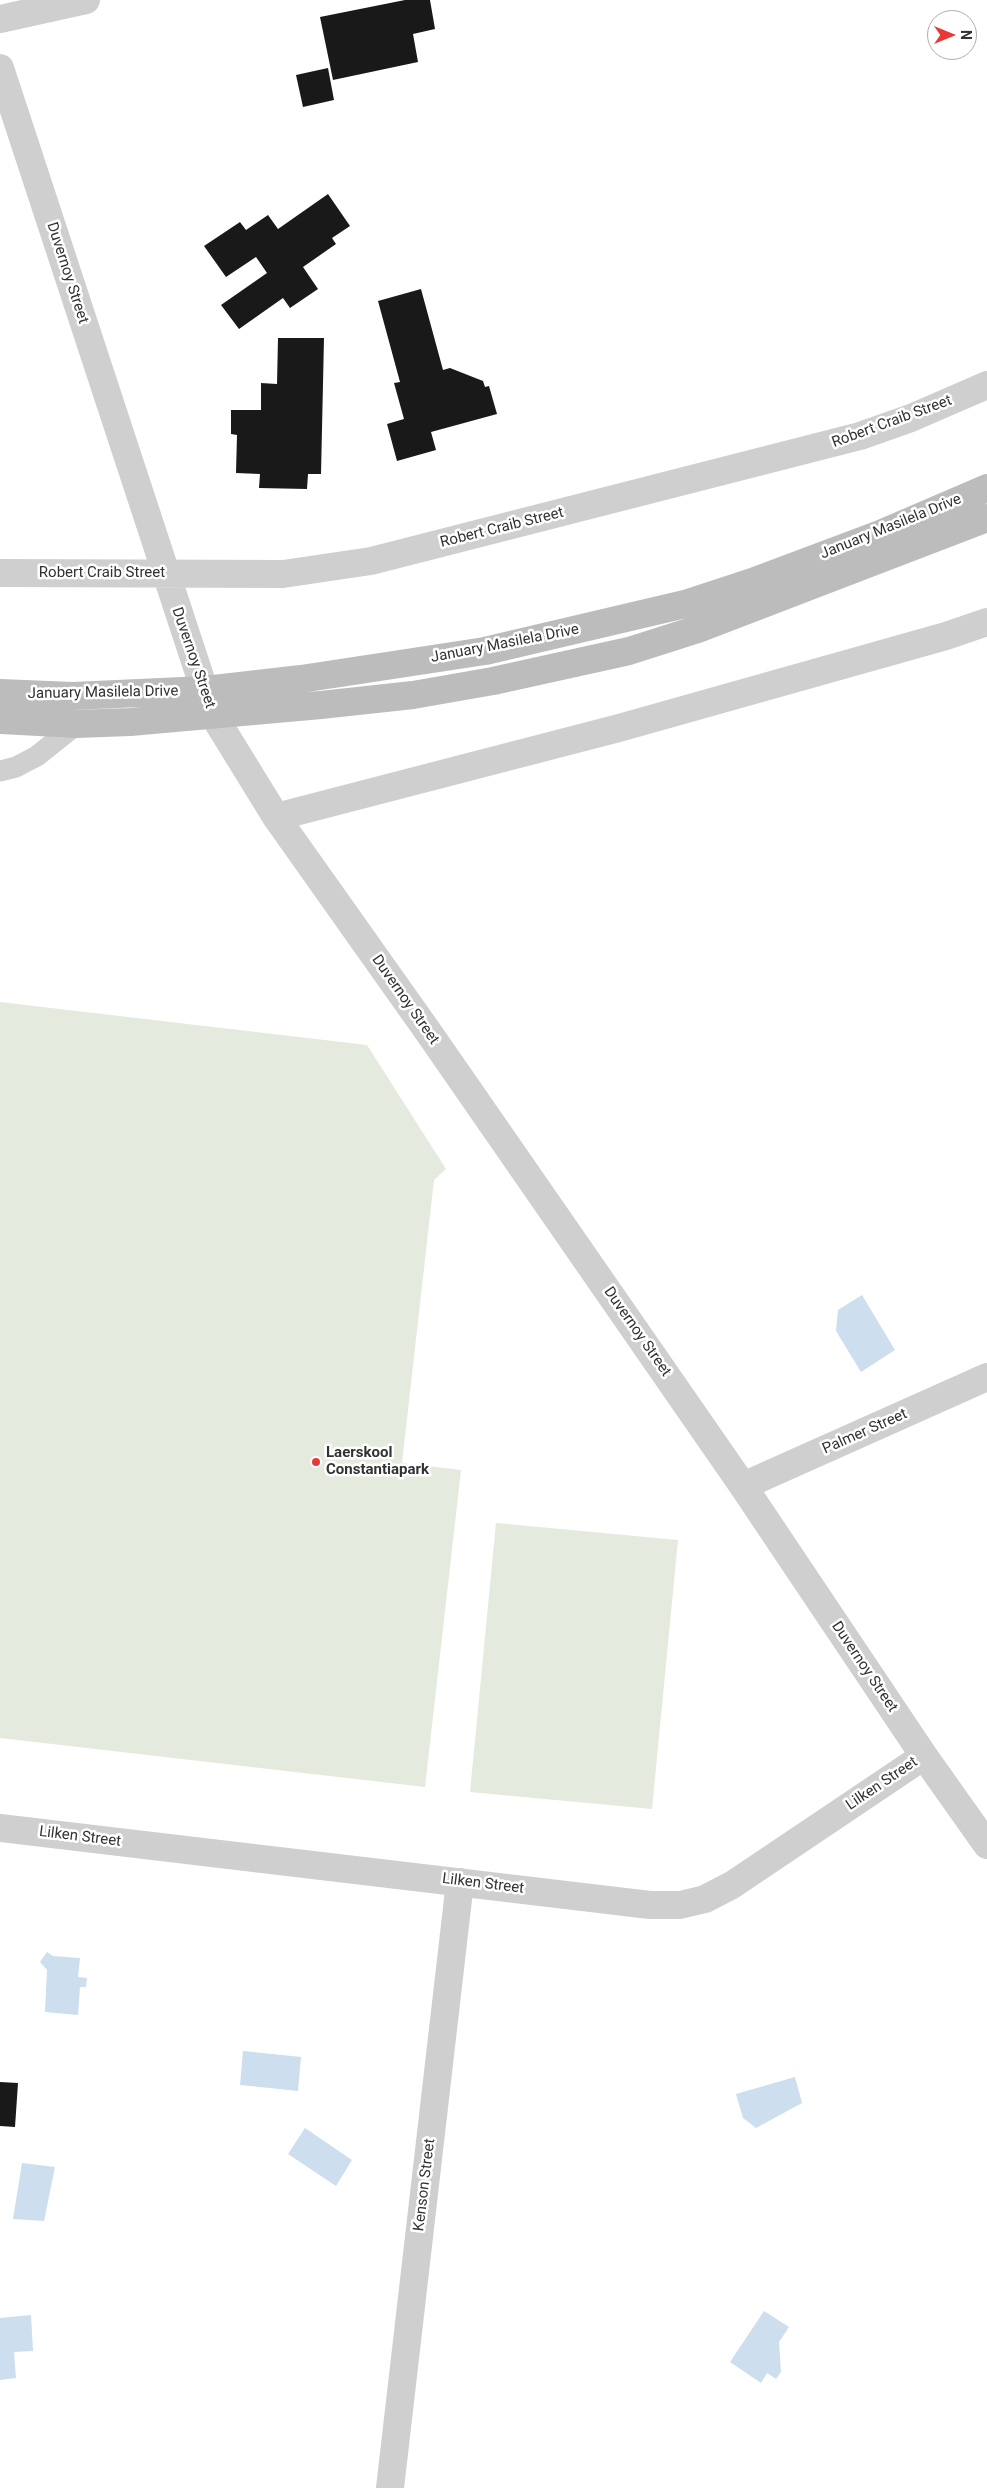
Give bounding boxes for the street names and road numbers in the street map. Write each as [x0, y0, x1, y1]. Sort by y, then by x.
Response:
street label: Duvernoy Street [42, 220, 92, 326]
street label: Robert Craib Street [830, 392, 954, 452]
street label: January Masilela Drive [818, 490, 964, 564]
street label: Robert Craib Street [439, 504, 565, 552]
street label: Robert Craib Street [39, 564, 165, 582]
street label: Duvernoy Street [167, 605, 219, 711]
street label: January Masilela Drive [429, 621, 581, 667]
street label: January Masilela Drive [28, 683, 178, 703]
street label: Duvernoy Street [367, 952, 443, 1048]
street label: Duvernoy Street [599, 1284, 675, 1380]
street label: Palmer Street [820, 1405, 910, 1459]
street label: Duvernoy Street [827, 1618, 901, 1716]
street label: Lilken Street [843, 1754, 921, 1814]
street label: Lilken Street [38, 1823, 122, 1851]
street label: Lilken Street [441, 1870, 525, 1898]
street label: Kenson Street [410, 2138, 440, 2232]

